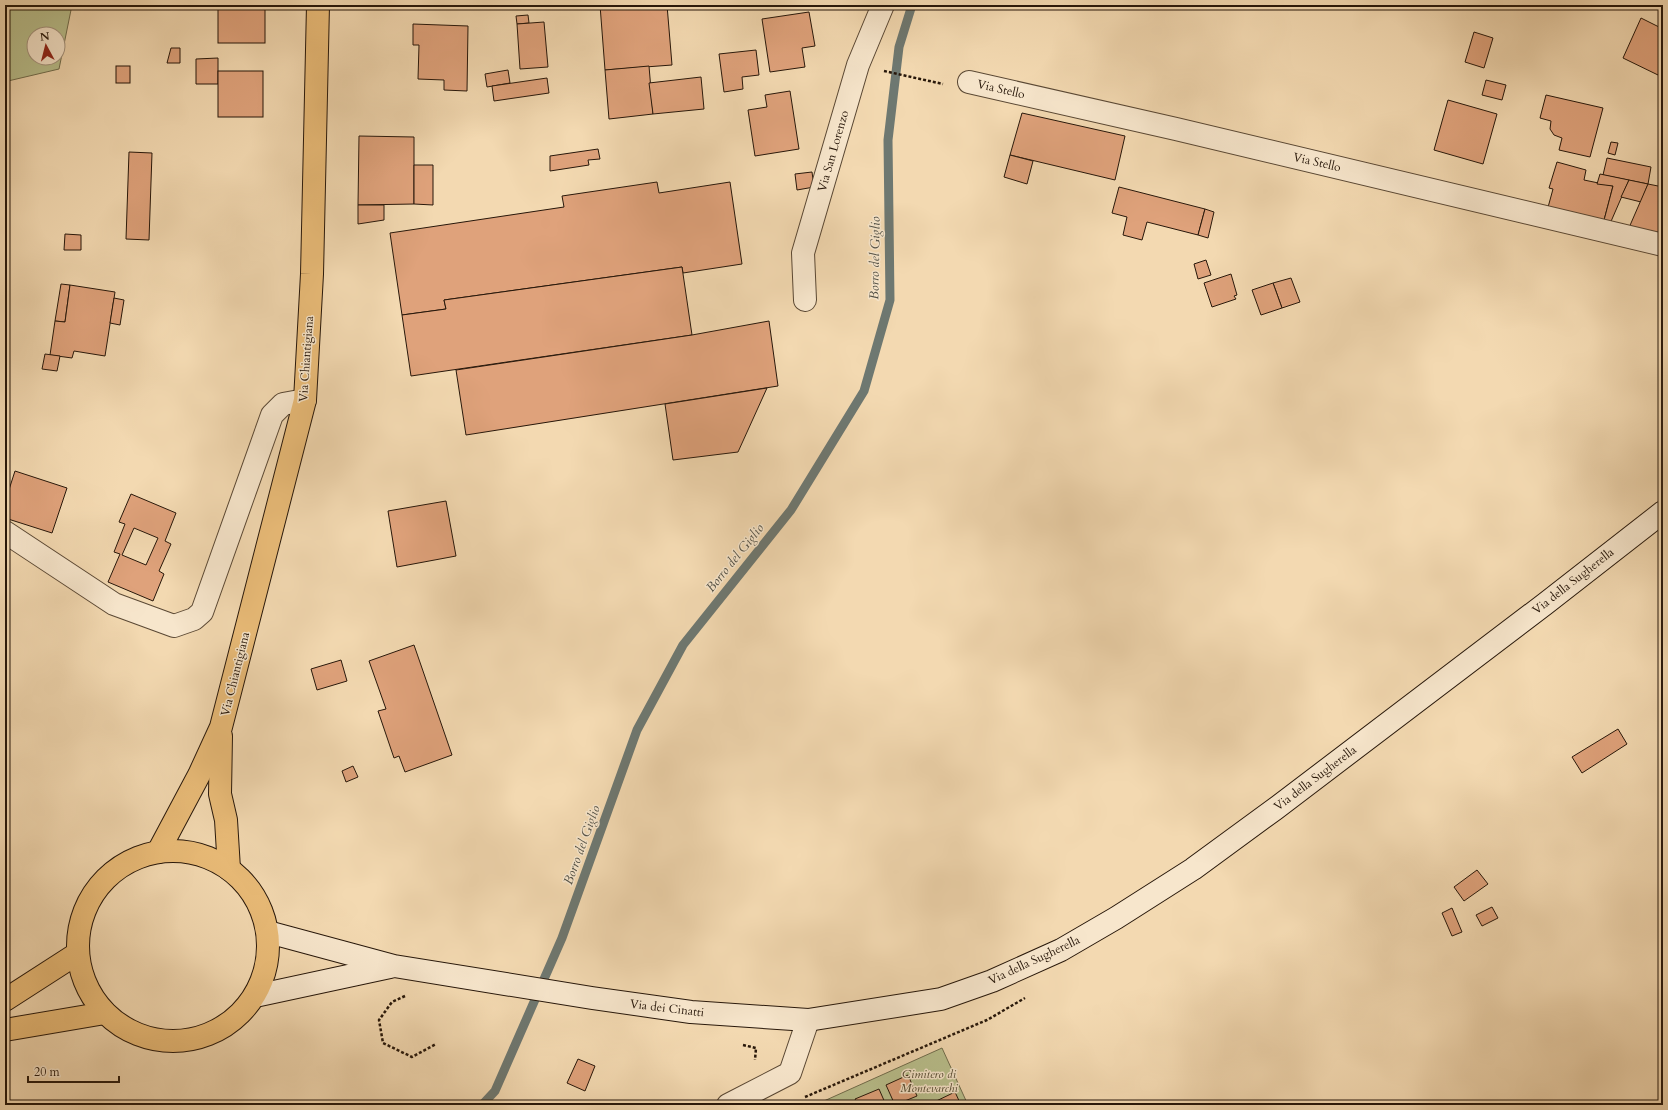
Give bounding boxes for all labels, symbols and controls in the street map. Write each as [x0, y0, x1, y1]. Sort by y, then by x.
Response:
north arrow [26, 26, 66, 66]
text: N [39, 28, 51, 45]
street label: Via Stello [976, 76, 1027, 102]
street label: Via San Lorenzo [814, 108, 852, 194]
street label: Via Stello [1292, 149, 1343, 175]
water label: Borro del Giglio [865, 216, 885, 300]
street label: Via Chiantigiana [295, 315, 317, 403]
water label: Borro del Giglio [702, 520, 768, 596]
street label: Via della Sugherella [1529, 544, 1618, 618]
street label: Via Chiantigiana [217, 629, 253, 718]
street label: Via della Sugherella [1270, 741, 1360, 814]
water label: Borro del Giglio [559, 803, 605, 887]
street label: Via della Sugherella [986, 931, 1083, 988]
street label: Via dei Cinatti [629, 996, 706, 1021]
scale bar [28, 1058, 119, 1084]
text: 20 m [34, 1064, 61, 1080]
park label: Cimitero di Montevarchi [900, 1066, 959, 1096]

